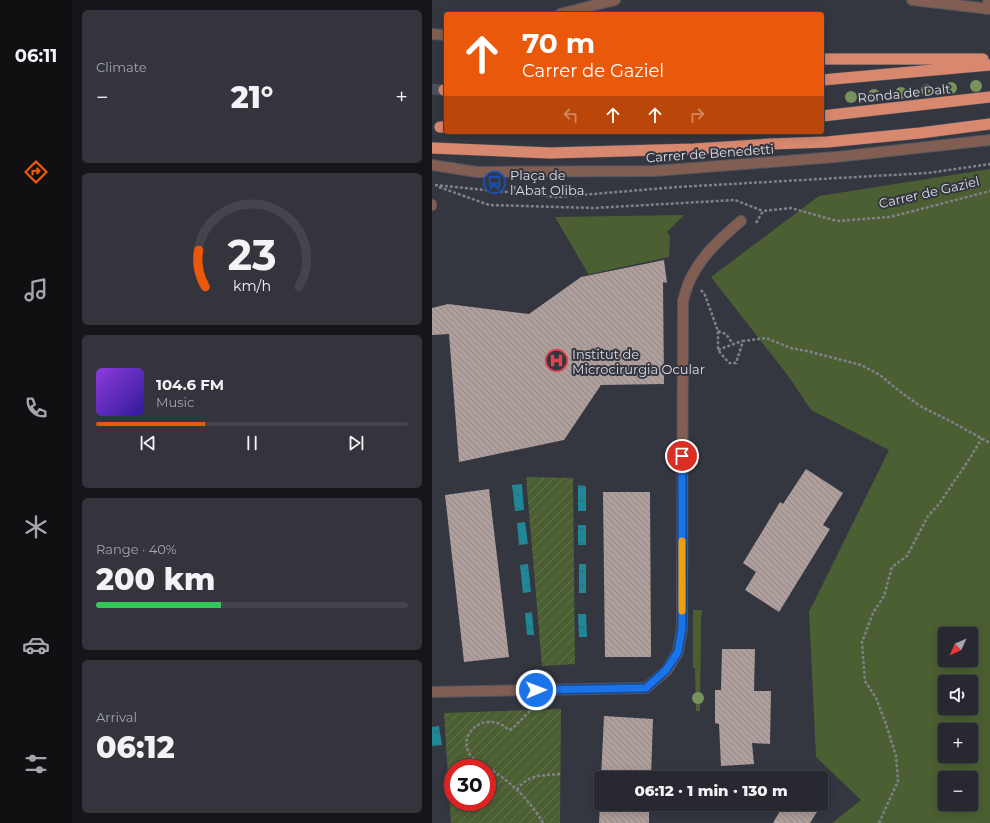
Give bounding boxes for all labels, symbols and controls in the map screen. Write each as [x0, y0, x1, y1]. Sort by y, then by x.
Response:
text: 70 m [522, 26, 595, 60]
icon: ahead [456, 28, 508, 80]
text: 06:11 [15, 45, 57, 67]
text: Climate [96, 59, 147, 75]
text: Carrer de Gaziel [522, 60, 664, 82]
text: 21° [231, 79, 273, 116]
street label: Ronda de Dalt [857, 80, 951, 106]
text: − [96, 84, 109, 111]
text: + [395, 84, 408, 111]
icon: left [560, 104, 582, 126]
icon: ahead [602, 104, 624, 126]
icon: ahead [644, 104, 666, 126]
icon: right [686, 104, 708, 126]
street label: Carrer de Benedetti [645, 141, 775, 165]
icon: directions [22, 158, 50, 186]
place label: Plaça de l'Abat Oliba [510, 167, 584, 198]
bus stop icon: Plaça de l'Abat Oliba [482, 169, 508, 195]
street label: Carrer de Gaziel [877, 173, 981, 211]
text: 23 [227, 230, 277, 280]
icon: music [22, 276, 50, 304]
text: km/h [233, 276, 271, 294]
place label: Institut de Microcirurgia Ocular [572, 346, 705, 377]
hospital icon: Institut de Microcirurgia Ocular [544, 348, 570, 374]
text: 104.6 FM [156, 375, 224, 394]
icon: phone [22, 394, 50, 422]
text: Music [156, 394, 194, 410]
icon: previous [137, 432, 159, 454]
icon: pause [241, 432, 263, 454]
icon: next [345, 432, 367, 454]
pin [665, 439, 699, 473]
icon: arrive [671, 445, 693, 467]
icon: climate [22, 513, 50, 541]
text: Range · 40% [96, 541, 177, 557]
text: 200 km [96, 561, 215, 598]
north arrow [938, 627, 978, 667]
map controls [938, 627, 978, 811]
icon: car [22, 631, 50, 659]
position arrow [515, 669, 557, 711]
button: sound [938, 675, 978, 715]
text: Arrival [96, 709, 137, 725]
button: + [938, 723, 978, 763]
text: 06:12 [96, 729, 175, 766]
icon: filters [22, 750, 50, 778]
speed limit sign: 30 [444, 759, 496, 811]
button: − [938, 771, 978, 811]
text: 06:12 · 1 min · 130 m [634, 781, 788, 800]

